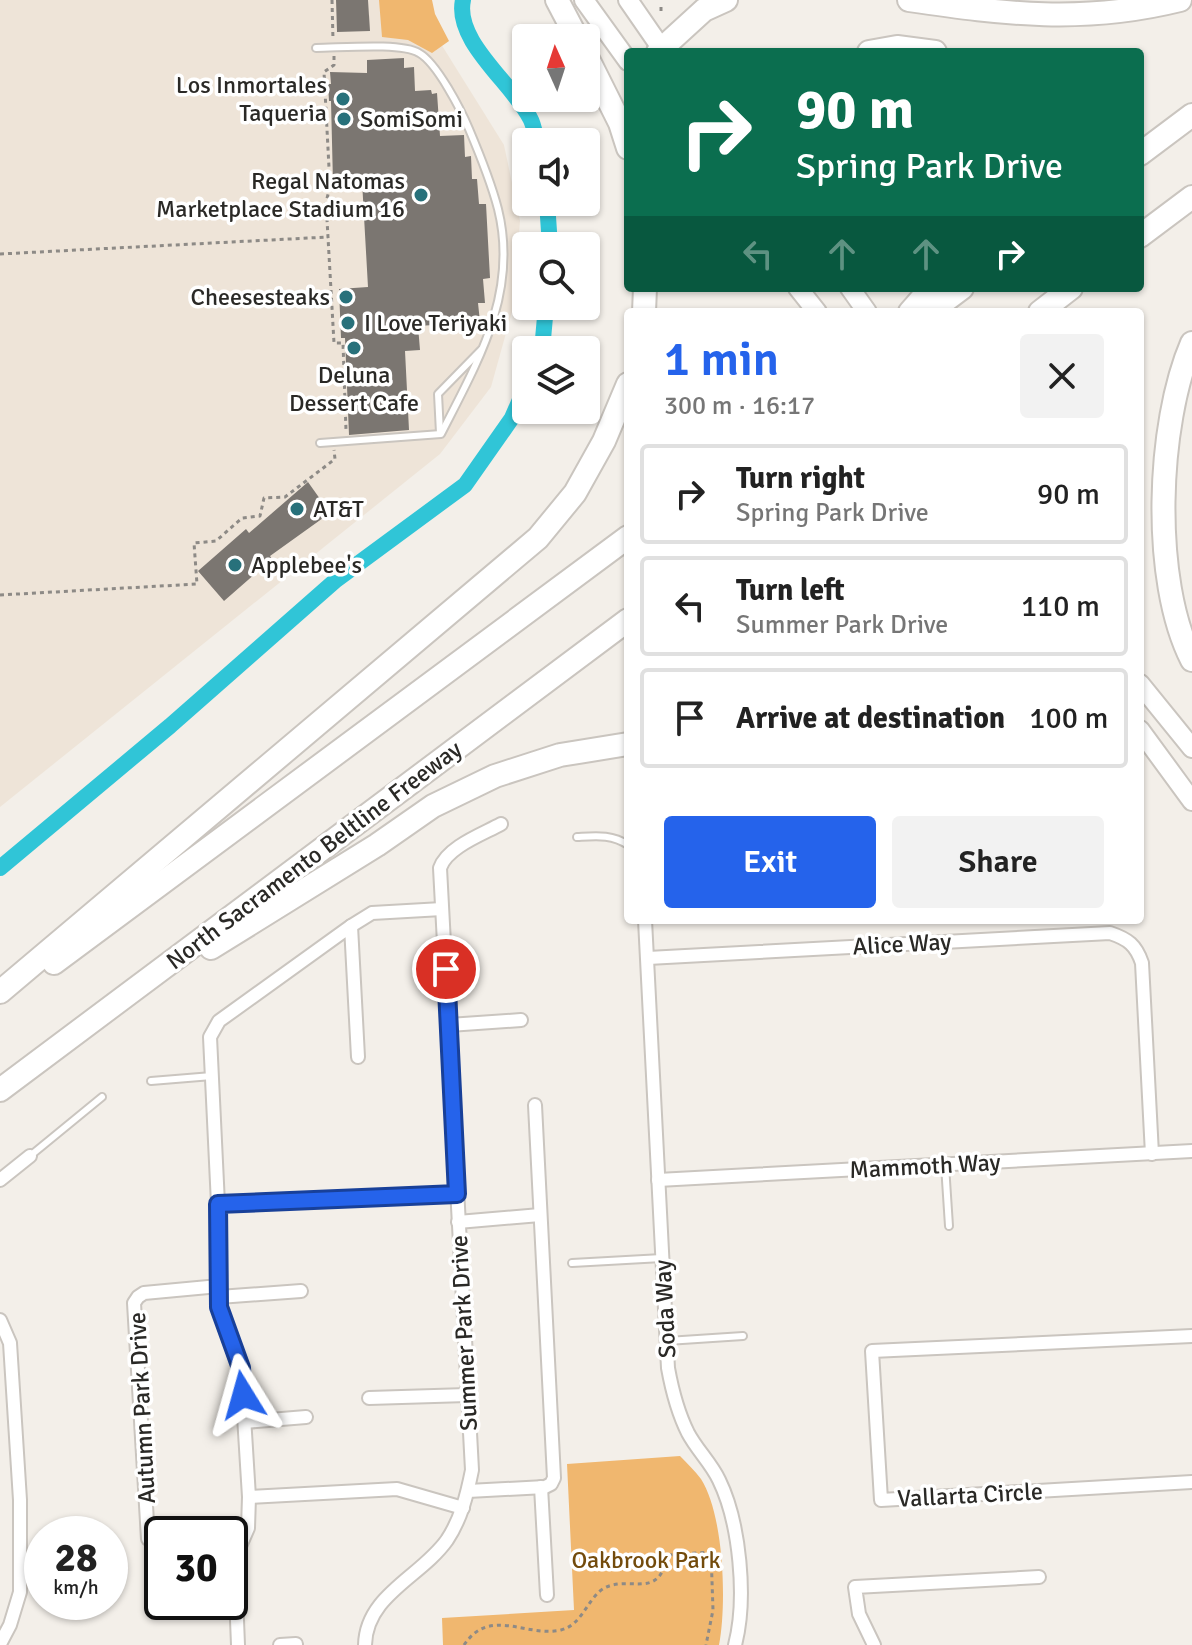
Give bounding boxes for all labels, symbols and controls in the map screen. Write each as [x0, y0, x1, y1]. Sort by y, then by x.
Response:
north arrow [512, 24, 600, 112]
map controls [512, 24, 600, 424]
place label: Los Inmortales Taqueria [176, 70, 327, 128]
text: 90 m [796, 75, 914, 144]
icon: right [664, 80, 768, 184]
marker: Los Inmortales Taqueria [334, 90, 352, 108]
place label: SomiSomi [360, 104, 463, 134]
marker: SomiSomi [335, 110, 353, 128]
button: sound [512, 128, 600, 216]
text: Spring Park Drive [796, 144, 1063, 189]
place label: Regal Natomas Marketplace Stadium 16 [156, 166, 405, 224]
marker: Regal Natomas Marketplace Stadium 16 [412, 186, 430, 204]
button: search [512, 232, 600, 320]
icon: left [736, 232, 780, 276]
icon: ahead [820, 232, 864, 276]
icon: ahead [904, 232, 948, 276]
icon: right [988, 232, 1032, 276]
place label: Cheesesteaks [191, 282, 330, 312]
marker: Cheesesteaks [337, 288, 355, 306]
place label: I Love Teriyaki [364, 308, 507, 338]
marker: I Love Teriyaki [339, 314, 357, 332]
text: 1 min [664, 330, 779, 389]
button: close [1020, 334, 1104, 418]
button: layers [512, 336, 600, 424]
marker: Deluna Dessert Cafe [345, 339, 363, 357]
place label: Deluna Dessert Cafe [289, 360, 419, 418]
text: 300 m · 16:17 [664, 390, 815, 422]
text: Turn right [736, 460, 865, 497]
icon: right [668, 472, 712, 516]
text: 90 m [1037, 476, 1100, 513]
place label: AT&T [313, 494, 364, 524]
text: Spring Park Drive [736, 497, 929, 529]
marker: AT&T [288, 500, 306, 518]
place label: Applebee's [251, 550, 362, 580]
marker: Applebee's [226, 556, 244, 574]
text: Turn left [736, 572, 845, 609]
icon: left [668, 584, 712, 628]
text: 110 m [1021, 588, 1100, 625]
text: Summer Park Drive [736, 609, 948, 641]
icon: arrive [668, 696, 712, 740]
text: Arrive at destination [736, 700, 1005, 737]
text: 100 m [1029, 700, 1108, 737]
street label: North Sacramento Beltline Freeway [160, 734, 468, 976]
button: Exit [664, 816, 876, 908]
button: Share [892, 816, 1104, 908]
street label: Alice Way [852, 926, 952, 962]
pin [412, 935, 480, 1003]
icon: arrive [424, 947, 468, 991]
street label: Mammoth Way [849, 1147, 1001, 1185]
street label: Summer Park Drive [444, 1234, 484, 1432]
street label: Soda Way [647, 1259, 683, 1359]
street label: Autumn Park Drive [122, 1312, 162, 1504]
position arrow [201, 1353, 285, 1437]
street label: Vallarta Circle [896, 1476, 1044, 1514]
speed limit sign: 30 [144, 1516, 248, 1620]
text: 28 [54, 1533, 98, 1583]
park label: Oakbrook Park [571, 1545, 721, 1575]
text: km/h [53, 1575, 99, 1600]

